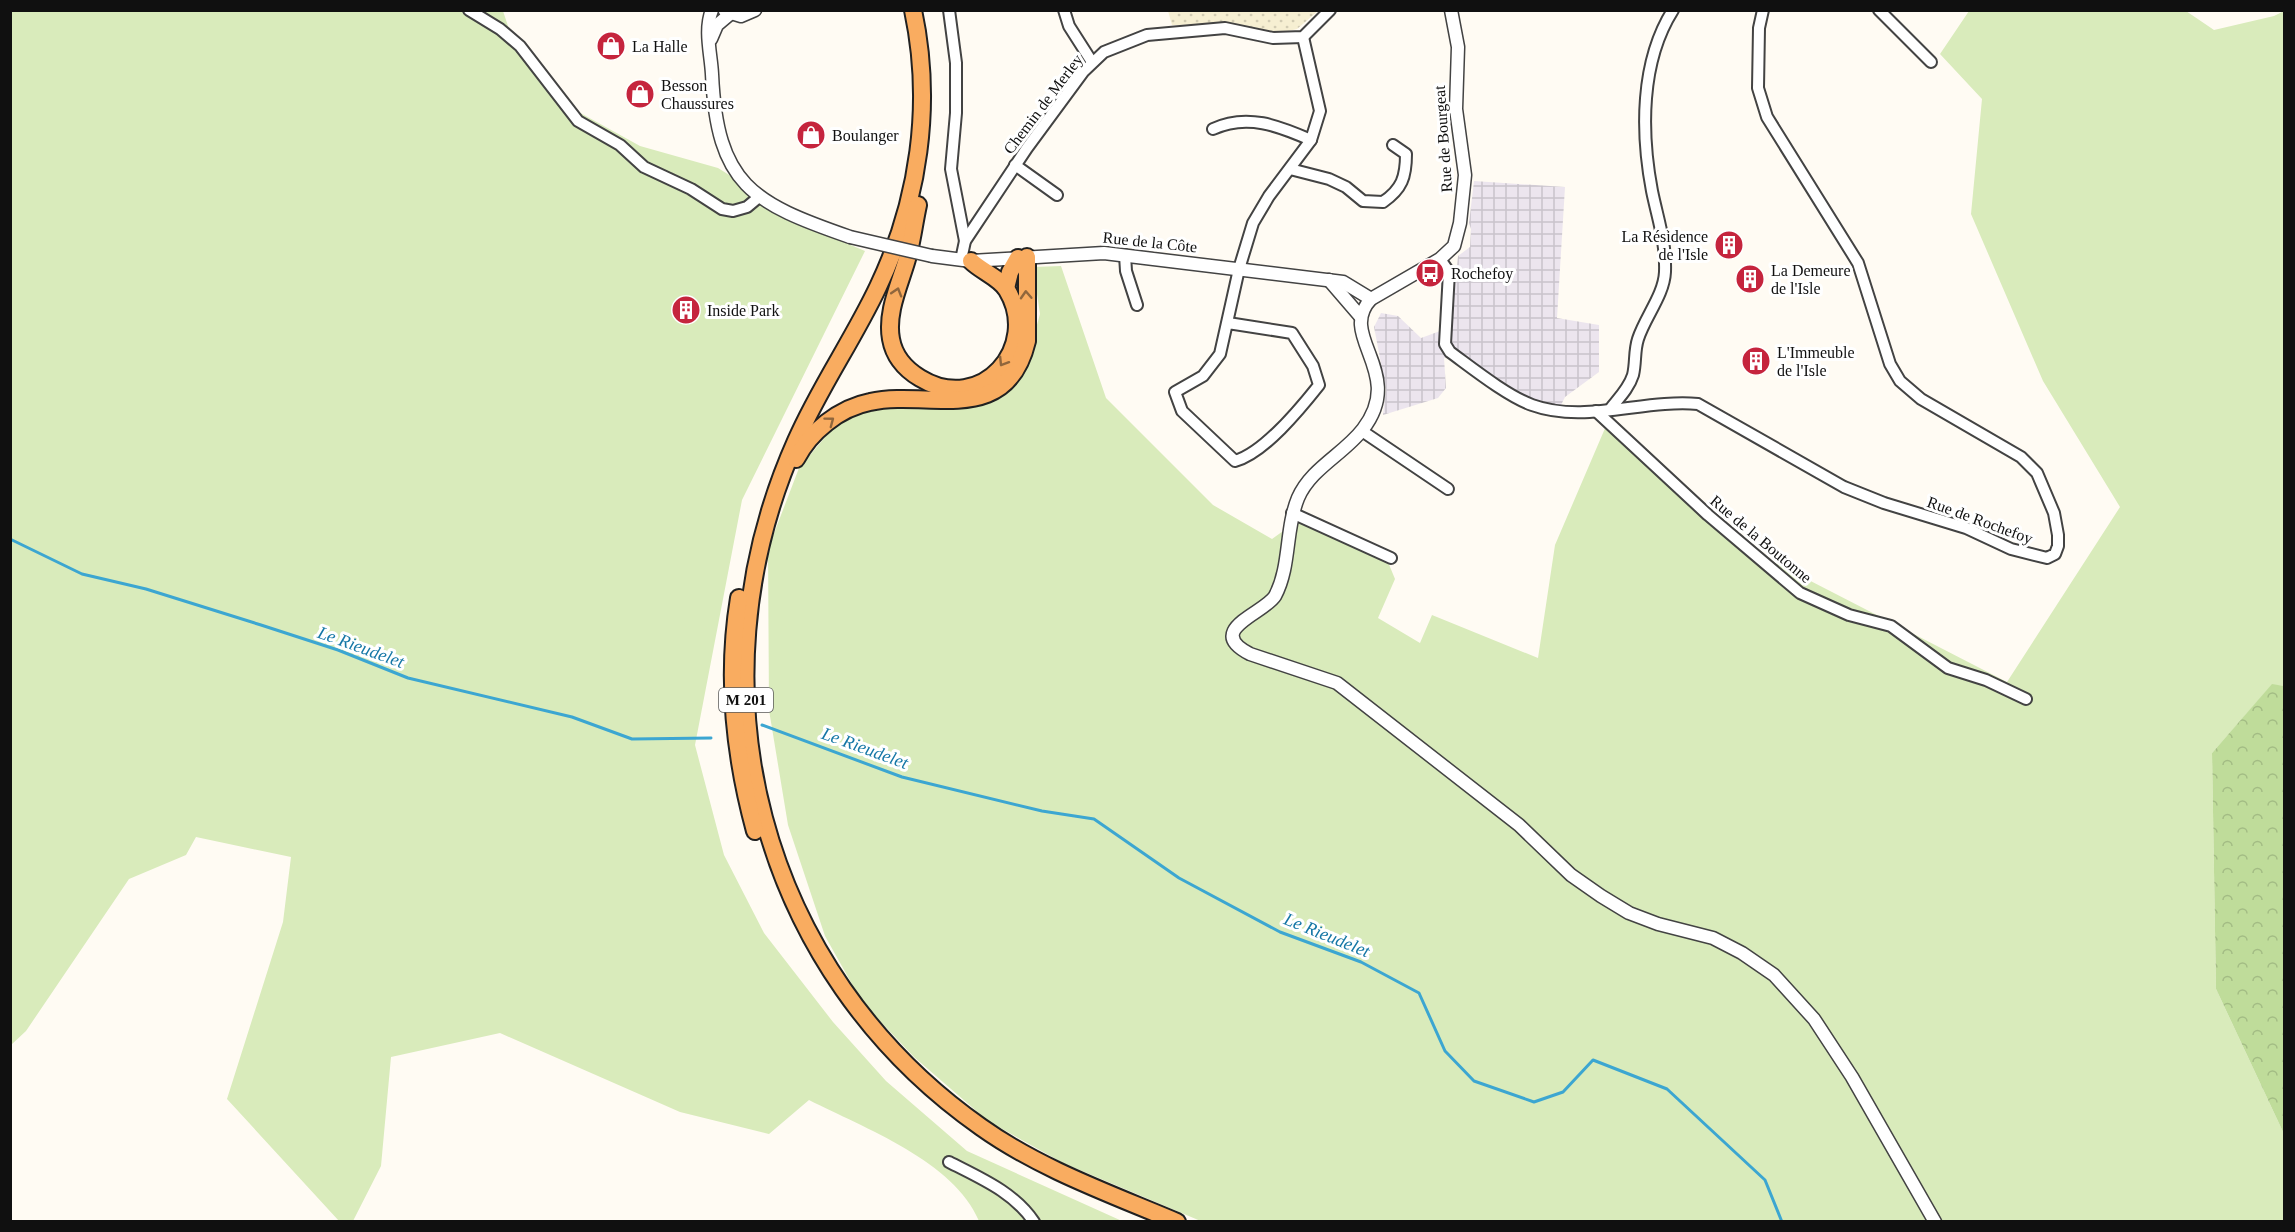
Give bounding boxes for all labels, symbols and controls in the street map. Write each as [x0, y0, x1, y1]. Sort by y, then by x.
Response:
shop icon: La Halle [595, 30, 627, 62]
place label: La Halle [632, 38, 688, 55]
street label: Chemin de Merley [1000, 51, 1087, 158]
place label: Besson Chaussures [661, 77, 734, 112]
shop icon: Besson Chaussures [624, 78, 656, 110]
street label: Rue de Bourgeat [1431, 84, 1456, 193]
shop icon: Boulanger [795, 119, 827, 151]
place label: Boulanger [832, 127, 899, 145]
place label: La Résidence de l'Isle [1621, 228, 1708, 263]
street label: Rue de la Côte [1102, 229, 1198, 255]
building icon: La Résidence de l'Isle [1713, 229, 1745, 261]
bus stop icon: Rochefoy [1414, 257, 1446, 289]
place label: La Demeure de l'Isle [1771, 262, 1851, 297]
building icon: La Demeure de l'Isle [1734, 263, 1766, 295]
place label: Rochefoy [1451, 265, 1513, 283]
one-way arrow [890, 287, 902, 298]
one-way arrow [1020, 290, 1033, 299]
building icon: Inside Park [670, 294, 702, 326]
place label: Inside Park [707, 302, 779, 319]
place label: L'Immeuble de l'Isle [1777, 344, 1855, 379]
building icon: L'Immeuble de l'Isle [1740, 345, 1772, 377]
one-way arrow [999, 356, 1011, 366]
one-way arrow [823, 418, 834, 429]
street label: Rue de la Boutonne [1707, 492, 1815, 586]
street label: Rue de Rochefoy [1925, 493, 2035, 548]
water label: Le Rieudelet [314, 622, 408, 672]
road number: M 201 [719, 688, 773, 712]
water label: Le Rieudelet [818, 723, 912, 773]
water label: Le Rieudelet [1280, 908, 1374, 962]

